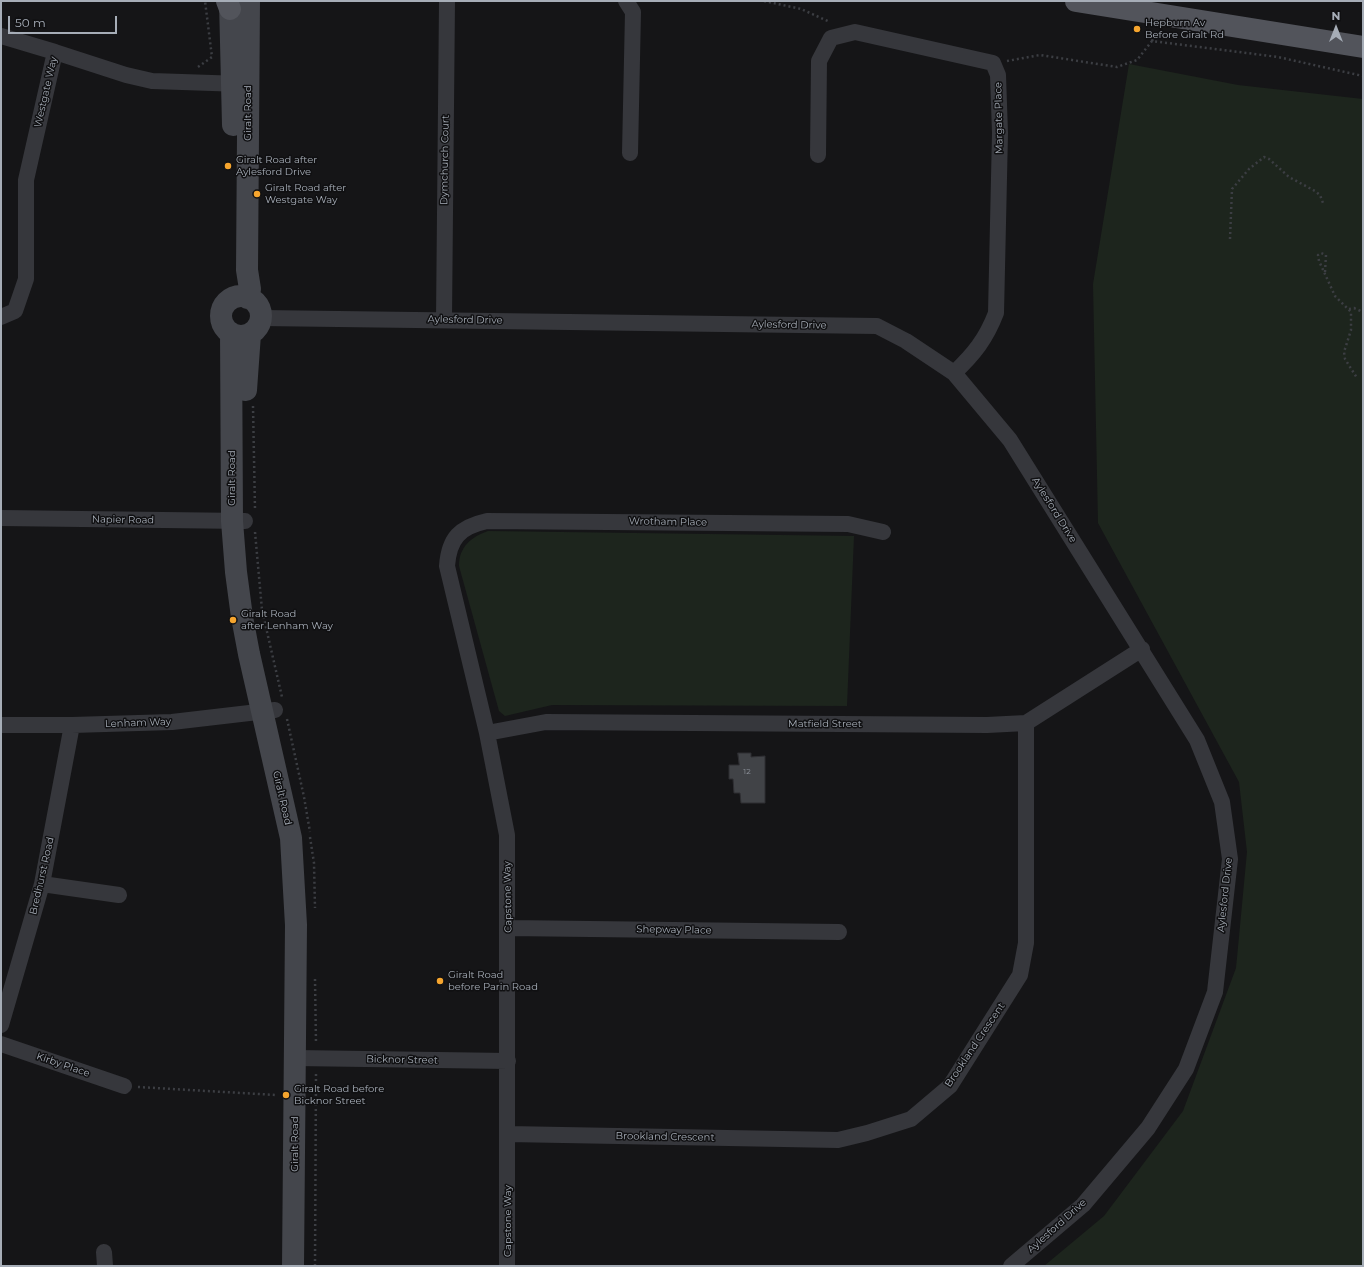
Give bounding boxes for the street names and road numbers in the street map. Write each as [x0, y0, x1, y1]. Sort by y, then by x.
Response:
street label: Westgate Way [32, 55, 60, 129]
street label: Margate Place [992, 82, 1006, 154]
street label: Giralt Road [242, 85, 254, 141]
street label: Dymchurch Court [438, 115, 452, 205]
street label: Aylesford Drive [427, 313, 503, 327]
street label: Aylesford Drive [751, 318, 827, 332]
street label: Giralt Road [226, 450, 238, 506]
street label: Aylesford Drive [1029, 475, 1079, 545]
street label: Napier Road [92, 513, 154, 527]
street label: Wrotham Place [629, 515, 707, 529]
street label: Lenham Way [105, 716, 171, 730]
street label: Matfield Street [788, 718, 862, 730]
street label: Giralt Road [270, 770, 294, 826]
street label: Bredhurst Road [27, 836, 57, 916]
street label: Aylesford Drive [1215, 857, 1235, 933]
street label: Capstone Way [501, 861, 515, 933]
street label: Shepway Place [636, 923, 712, 937]
street label: Brookland Crescent [942, 1001, 1008, 1089]
street label: Kirby Place [35, 1050, 91, 1080]
street label: Bicknor Street [366, 1053, 438, 1067]
street label: Giralt Road [289, 1116, 301, 1172]
street label: Brookland Crescent [615, 1130, 715, 1144]
street label: Capstone Way [502, 1185, 514, 1257]
street label: Aylesford Drive [1025, 1196, 1089, 1256]

